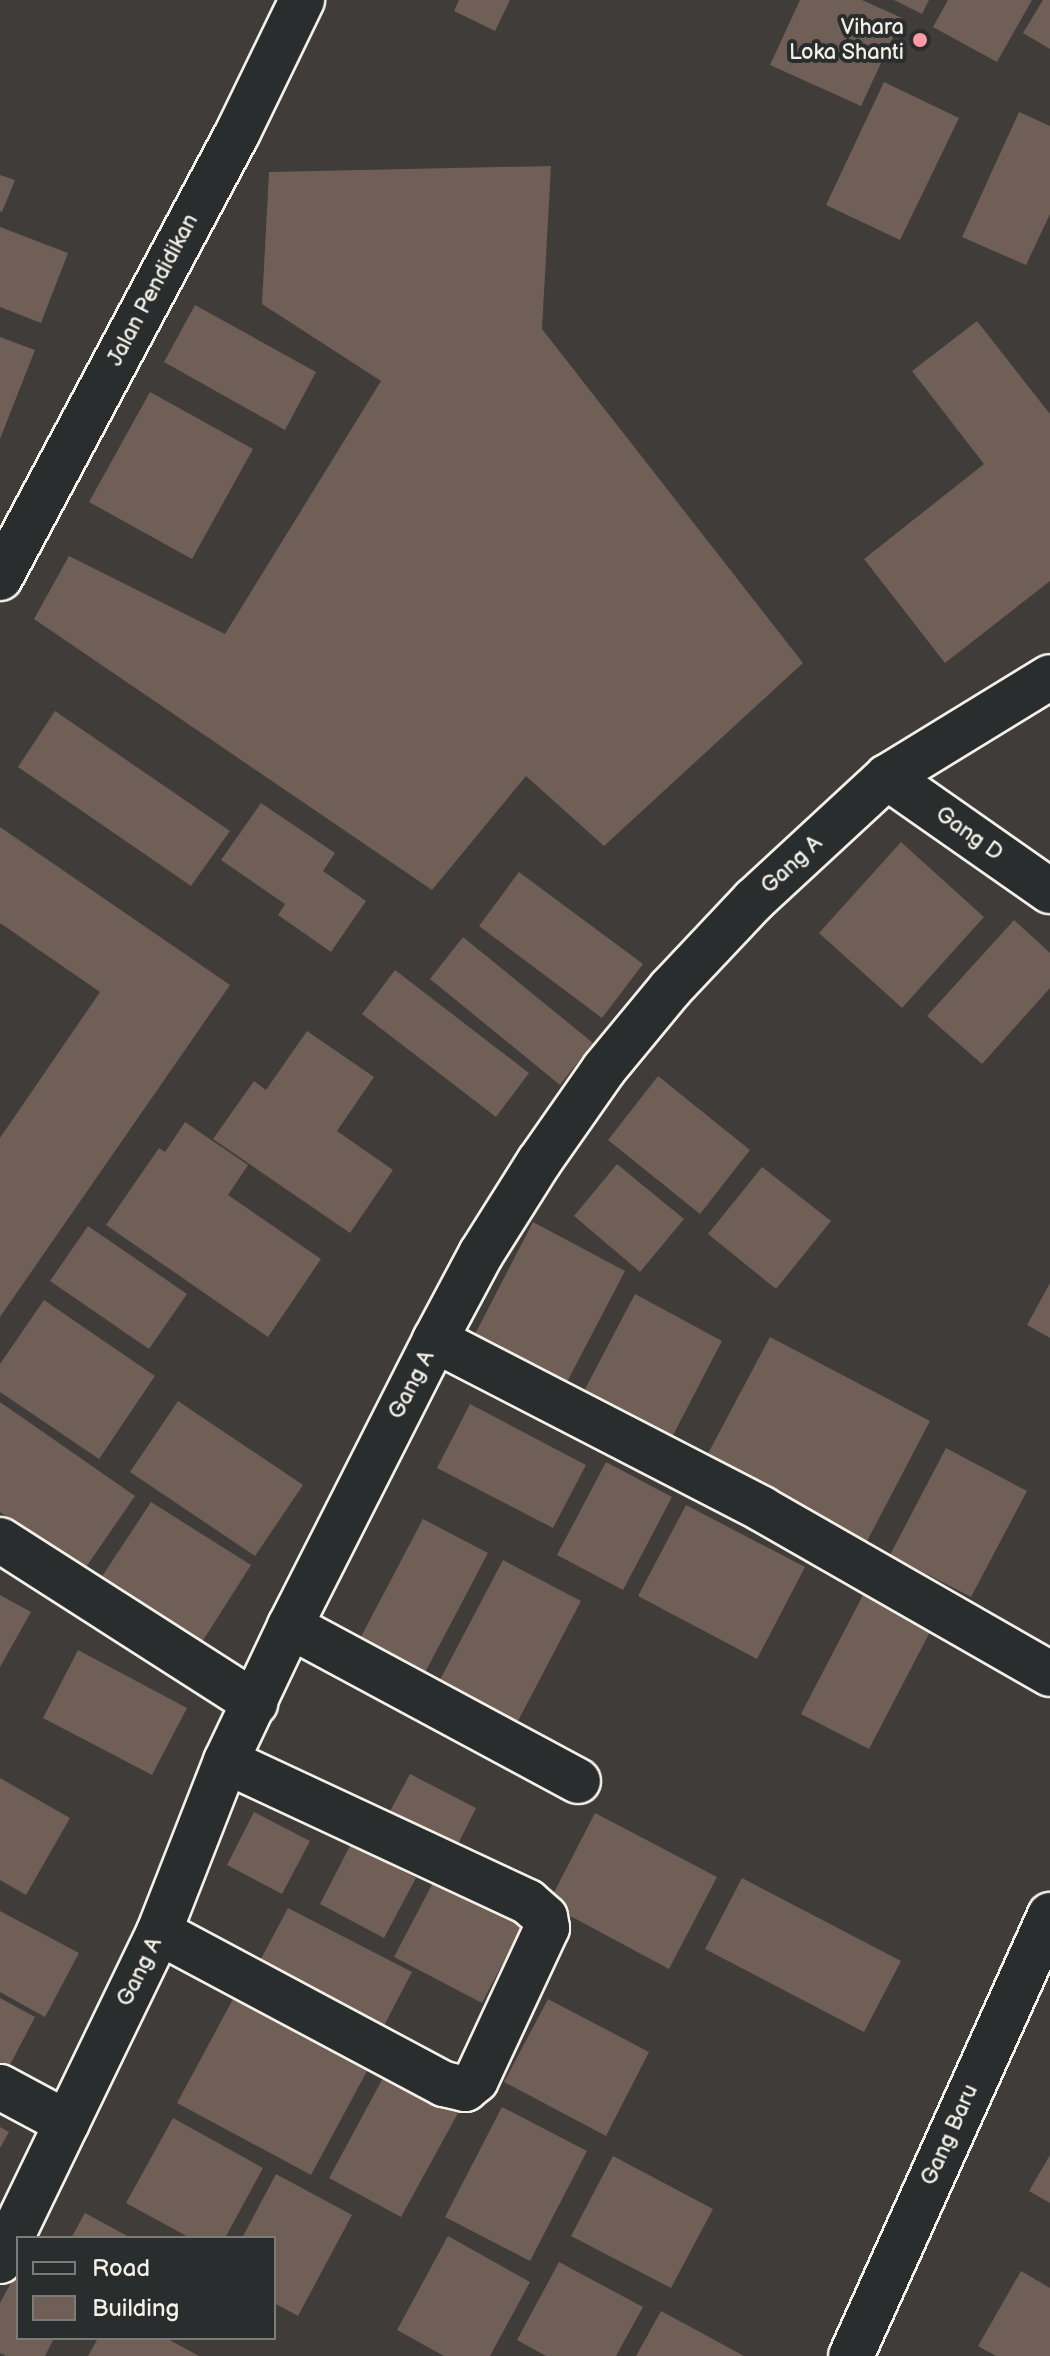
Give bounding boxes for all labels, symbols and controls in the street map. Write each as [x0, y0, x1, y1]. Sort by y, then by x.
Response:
place label: Vihara Loka Shanti [788, 14, 904, 66]
marker: Vihara Loka Shanti [911, 31, 929, 49]
street label: Jalan Pendidikan [102, 210, 204, 370]
street label: Gang D [930, 801, 1008, 867]
street label: Gang A [756, 830, 828, 900]
street label: Gang A [384, 1346, 440, 1424]
street label: Gang A [112, 1933, 168, 2011]
street label: Gang Baru [916, 2080, 984, 2190]
legend [16, 2236, 276, 2340]
text: Road [92, 2254, 150, 2283]
text: Building [92, 2294, 179, 2323]

